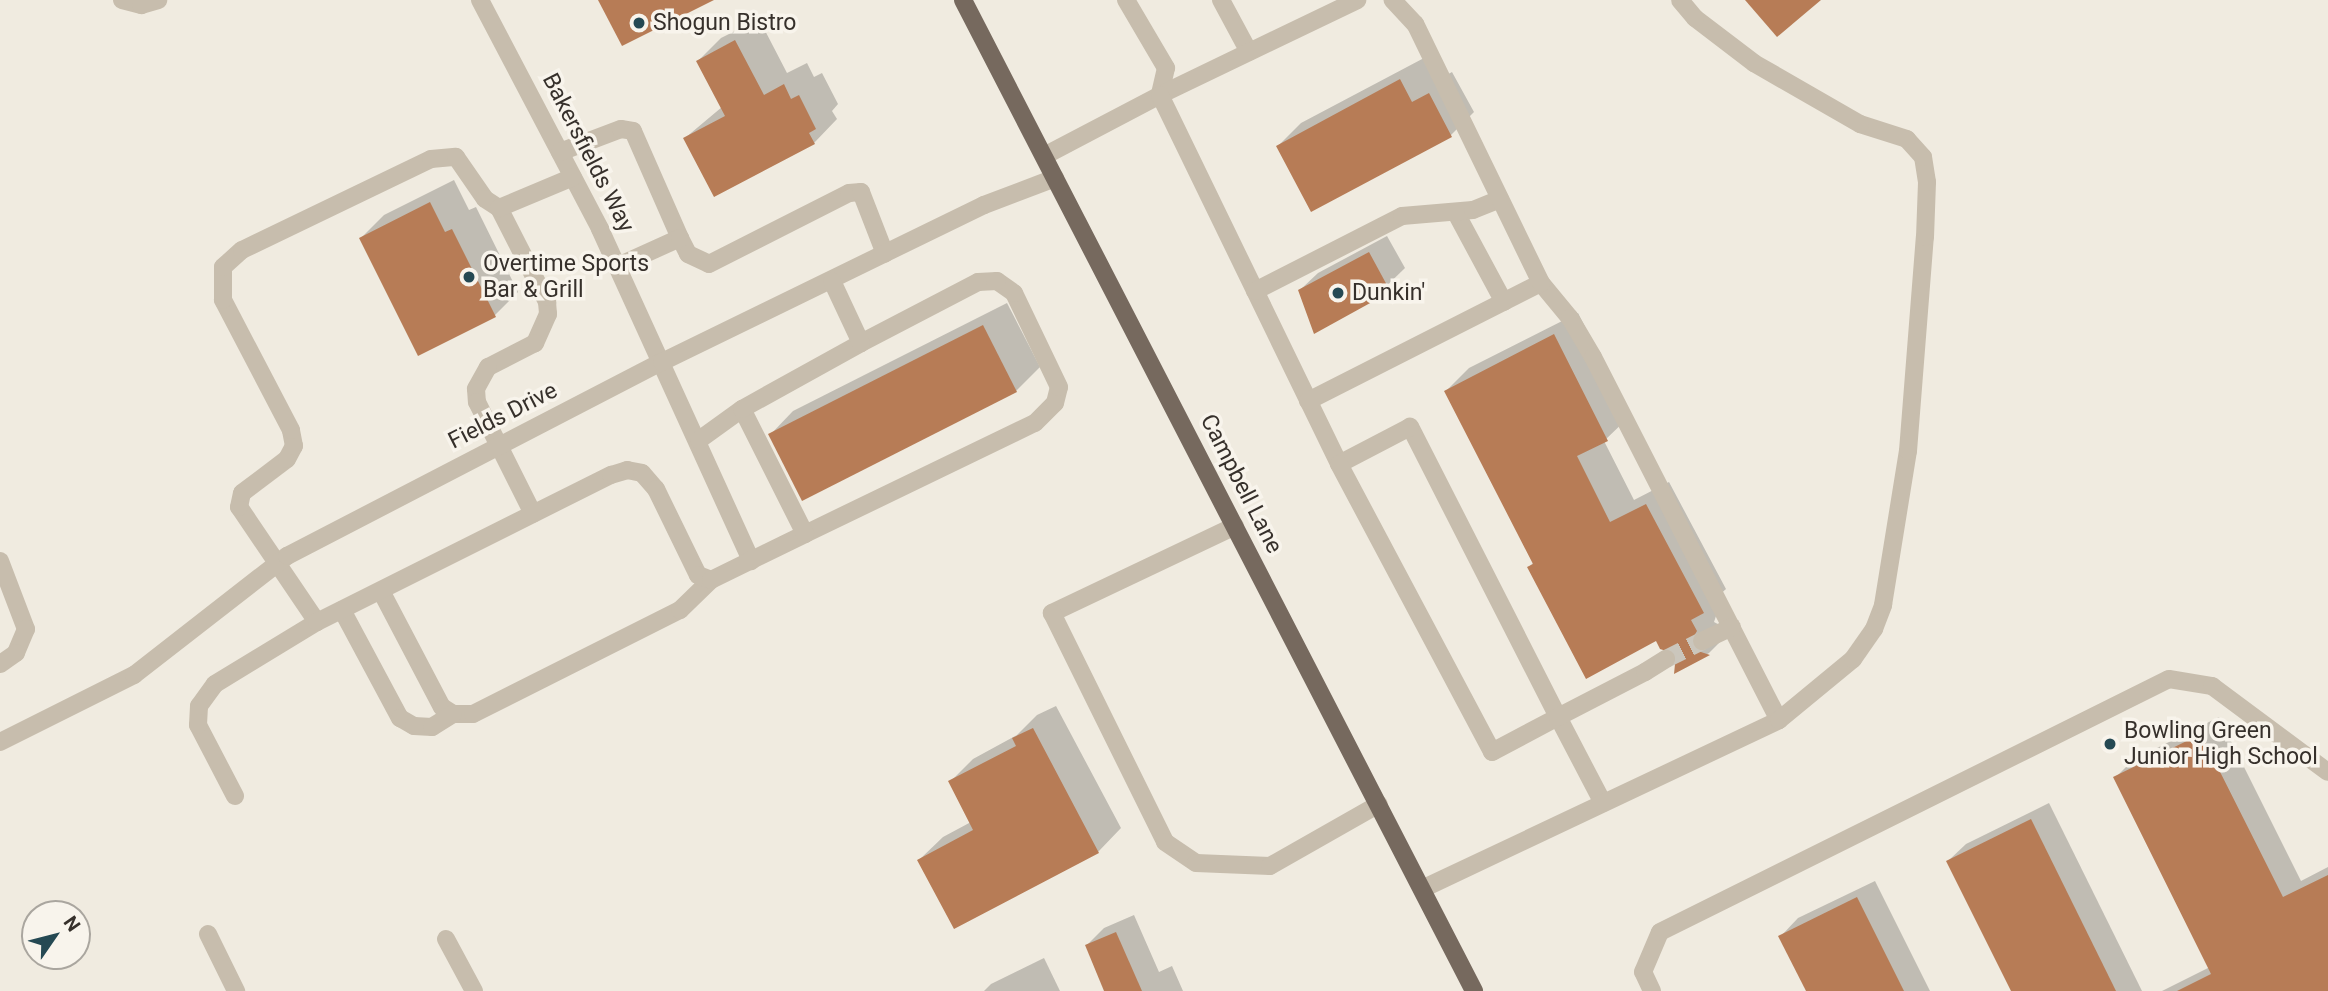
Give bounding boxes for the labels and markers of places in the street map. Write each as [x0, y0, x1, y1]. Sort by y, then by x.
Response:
place label: Shogun Bistro [653, 9, 796, 37]
marker: Shogun Bistro [631, 15, 647, 31]
place label: Overtime Sports Bar & Grill [483, 250, 649, 304]
marker: Overtime Sports Bar & Grill [461, 269, 477, 285]
place label: Dunkin' [1352, 279, 1425, 307]
marker: Dunkin' [1330, 285, 1346, 301]
place label: Bowling Green Junior High School [2124, 717, 2318, 771]
marker: Bowling Green Junior High School [2102, 736, 2118, 752]

